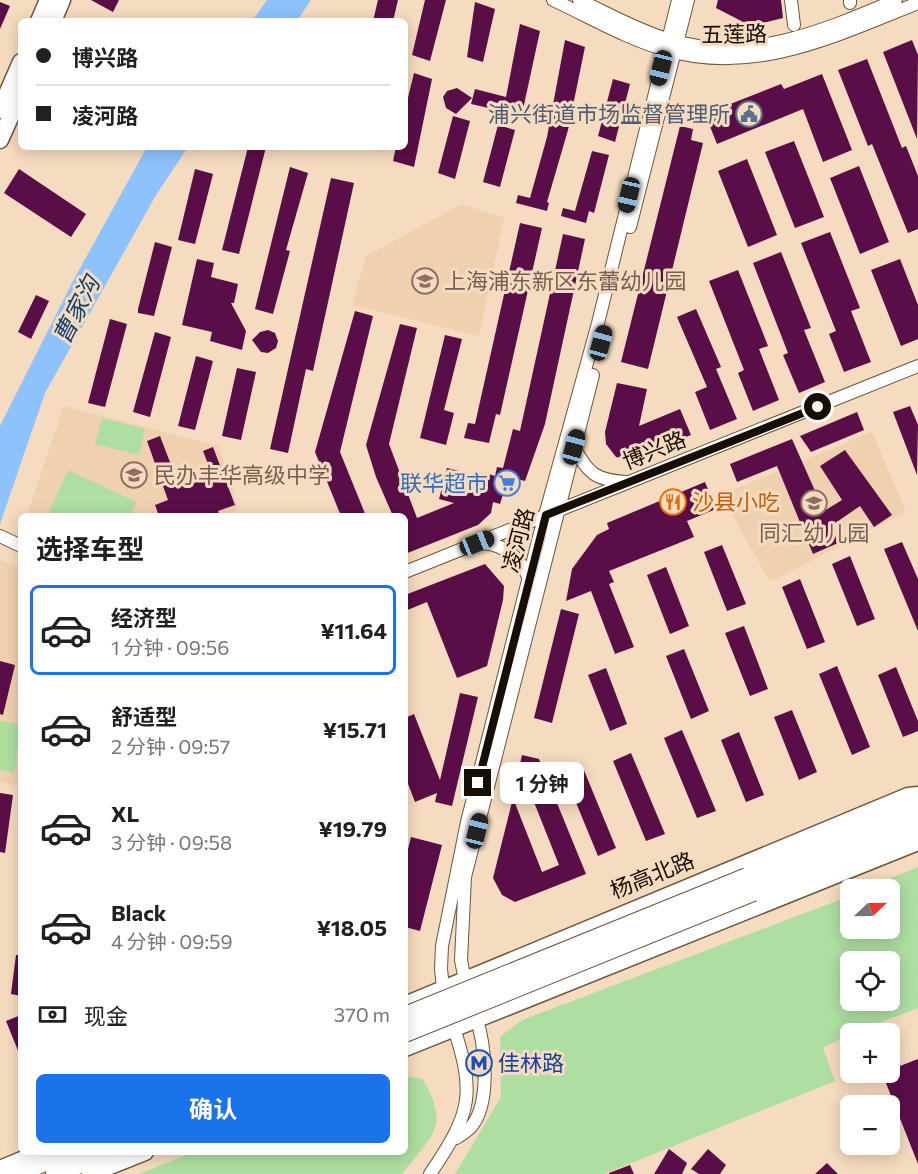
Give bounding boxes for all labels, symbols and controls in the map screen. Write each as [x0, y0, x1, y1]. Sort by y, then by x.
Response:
street label: 五莲路 [701, 19, 767, 48]
text: 博兴路 [72, 44, 138, 71]
car [648, 48, 674, 88]
public building icon: 浦兴街道市场监督管理所 [734, 99, 764, 129]
place label: 浦兴街道市场监督管理所 [488, 100, 730, 127]
text: 凌河路 [72, 102, 138, 129]
car [616, 175, 642, 215]
school or university icon: 上海浦东新区东蕾幼儿园 [410, 266, 440, 296]
place label: 上海浦东新区东蕾幼儿园 [444, 267, 686, 294]
water label: 曹家沟 [46, 268, 106, 348]
car [588, 323, 614, 363]
route start [804, 393, 831, 420]
street label: 博兴路 [618, 425, 689, 474]
car [561, 427, 587, 467]
school or university icon: 民办丰华高级中学 [119, 460, 149, 490]
place label: 民办丰华高级中学 [154, 461, 330, 488]
supermarket icon: 联华超市 [492, 468, 522, 498]
place label: 联华超市 [400, 469, 488, 496]
restaurant icon: 沙县小吃 [658, 487, 688, 517]
place label: 沙县小吃 [692, 488, 780, 515]
school or university icon: 同汇幼儿园 [799, 488, 829, 518]
street label: 凌河路 [496, 504, 539, 575]
place label: 同汇幼儿园 [759, 519, 869, 546]
car [457, 528, 497, 558]
text: 选择车型 [36, 532, 144, 565]
icon: car [39, 603, 93, 657]
text: 经济型 [111, 604, 177, 631]
text: ¥11.64 [320, 617, 387, 644]
text: 1 分钟 · 09:56 [111, 635, 229, 659]
icon: car [39, 702, 93, 756]
text: 舒适型 [111, 703, 177, 730]
text: ¥15.71 [323, 716, 387, 743]
text: 2 分钟 · 09:57 [111, 734, 230, 758]
callout: 1 分钟 [499, 762, 583, 804]
route end [464, 769, 491, 796]
text: 1 分钟 [516, 771, 568, 795]
text: XL [111, 800, 139, 827]
icon: car [39, 801, 93, 855]
car [464, 811, 490, 851]
text: ¥19.79 [319, 815, 387, 842]
text: 3 分钟 · 09:58 [111, 830, 232, 854]
street label: 杨高北路 [606, 846, 698, 904]
north arrow [840, 879, 900, 939]
map controls [840, 879, 900, 1155]
text: Black [111, 899, 166, 926]
icon: car [39, 900, 93, 954]
text: ¥18.05 [317, 914, 387, 941]
text: 4 分钟 · 09:59 [111, 929, 233, 953]
button: locate [840, 951, 900, 1011]
icon: cash [36, 998, 69, 1031]
text: 现金 [84, 1002, 128, 1029]
text: 370 m [334, 1002, 390, 1026]
button: + [840, 1023, 900, 1083]
metro station icon: 佳林路 [464, 1048, 494, 1078]
place label: 佳林路 [498, 1049, 564, 1076]
button: 确认 [36, 1074, 390, 1143]
button: − [840, 1095, 900, 1155]

